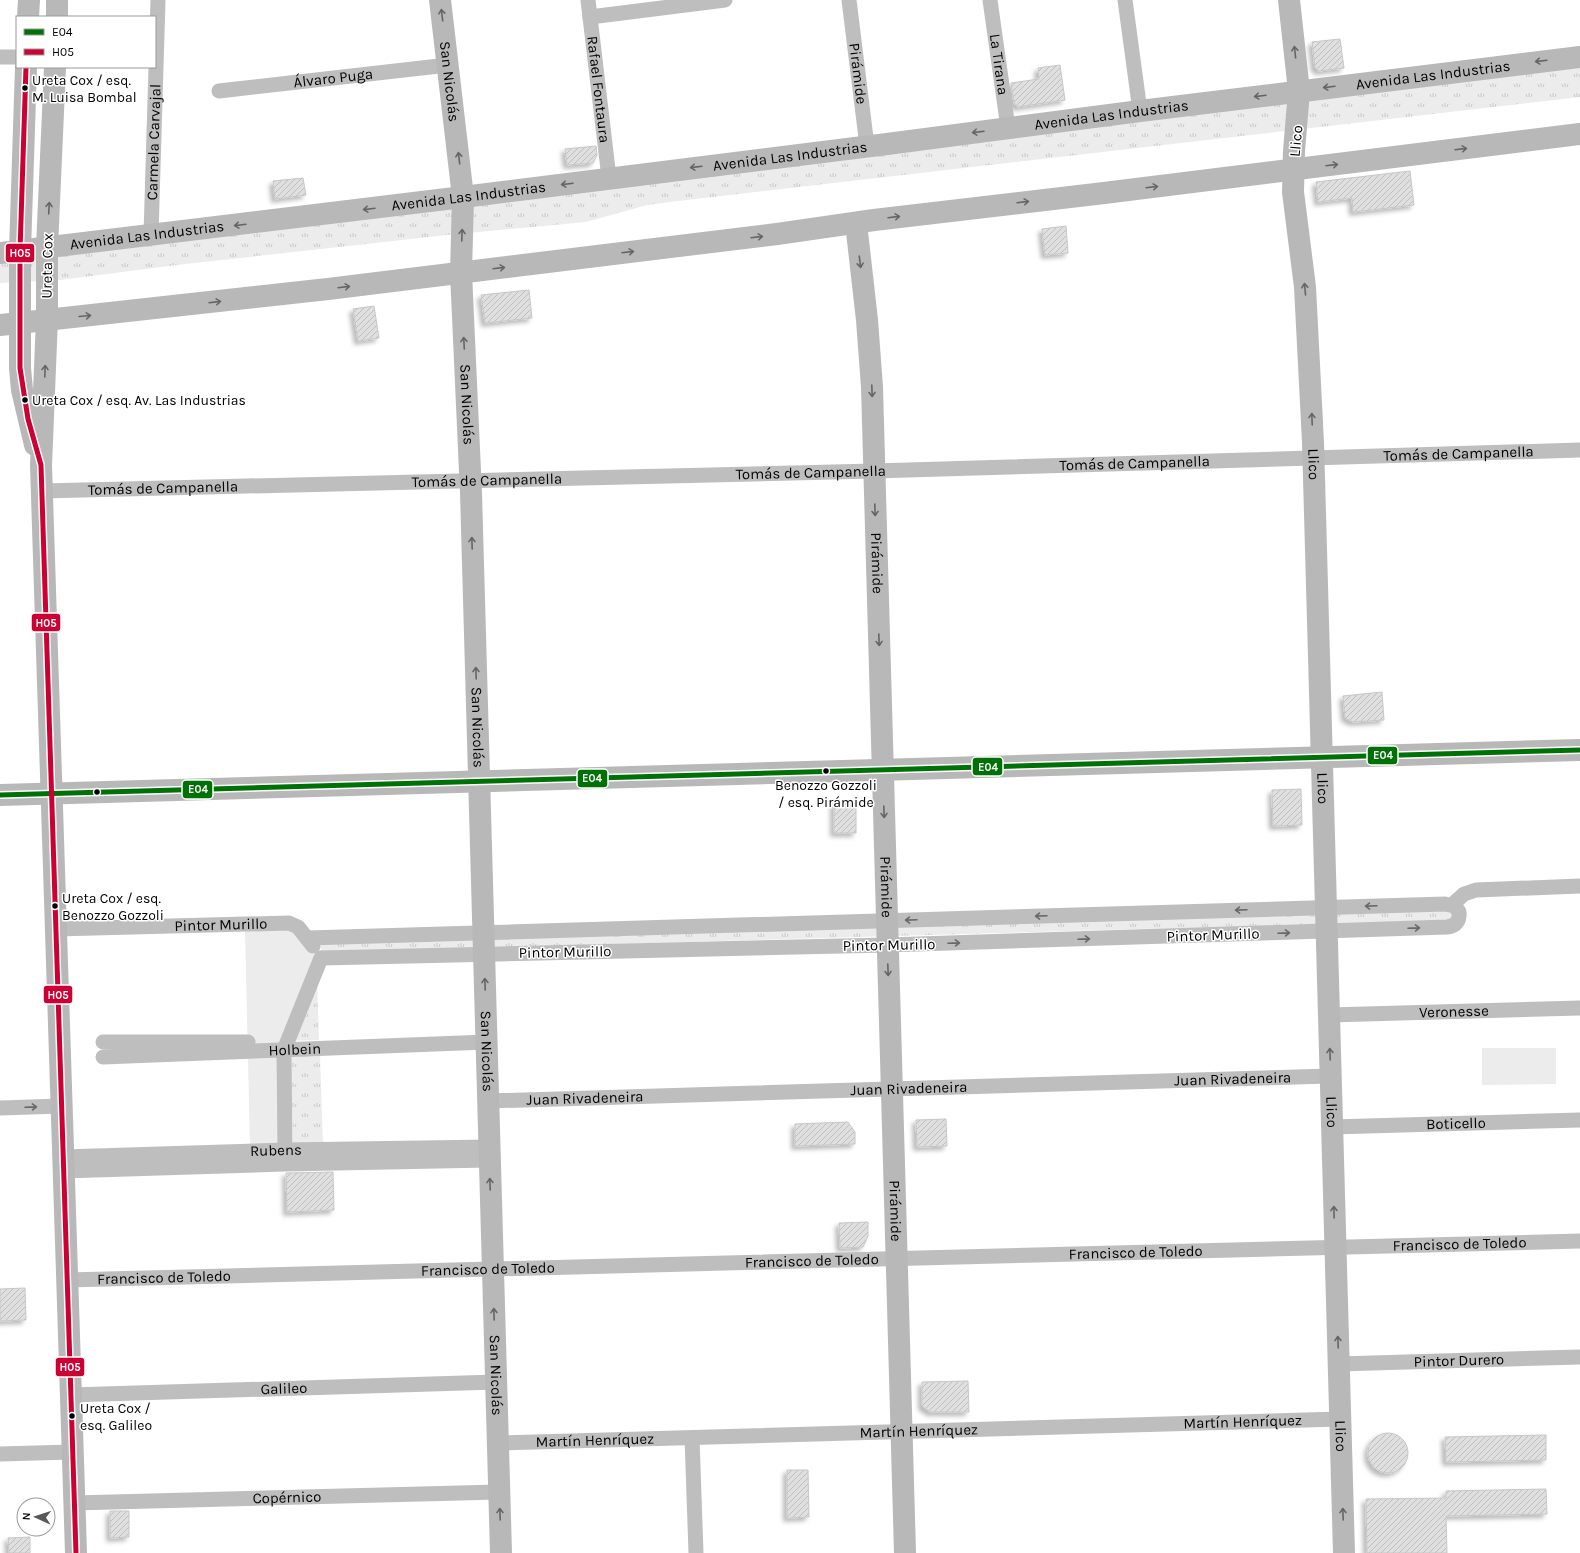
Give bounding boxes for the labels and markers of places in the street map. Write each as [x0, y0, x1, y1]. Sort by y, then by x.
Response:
place label: Ureta Cox / esq. M. Luisa Bombal [32, 72, 137, 106]
marker: Ureta Cox / esq. M. Luisa Bombal [20, 83, 30, 93]
place label: Ureta Cox / esq. Av. Las Industrias [32, 392, 246, 409]
marker: Ureta Cox / esq. Av. Las Industrias [20, 395, 30, 405]
marker: Benozzo Gozzoli / esq. Pirámide [821, 766, 831, 776]
place label: Benozzo Gozzoli / esq. Pirámide [775, 777, 877, 811]
unlabelled marker [92, 787, 102, 797]
place label: Ureta Cox / esq. Benozzo Gozzoli [62, 890, 164, 924]
marker: Ureta Cox / esq. Benozzo Gozzoli [50, 901, 60, 911]
place label: Ureta Cox / esq. Galileo [80, 1400, 152, 1434]
marker: Ureta Cox / esq. Galileo [67, 1411, 77, 1421]

